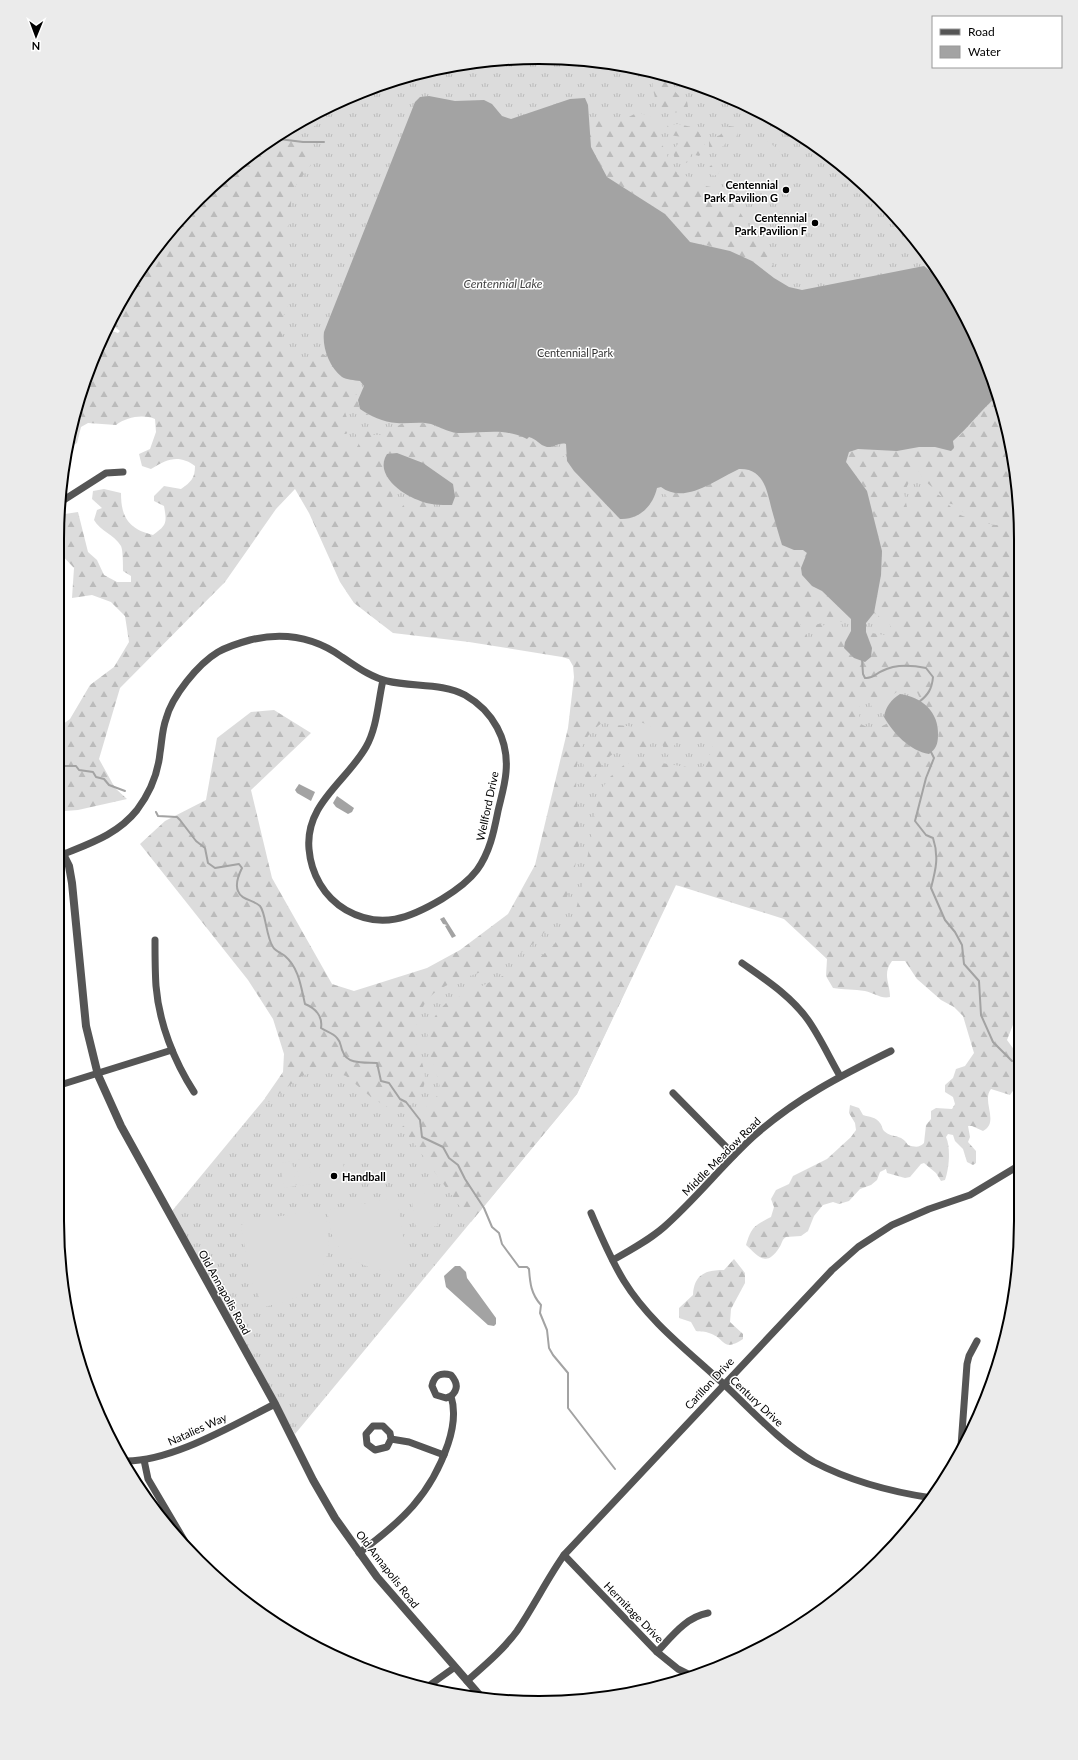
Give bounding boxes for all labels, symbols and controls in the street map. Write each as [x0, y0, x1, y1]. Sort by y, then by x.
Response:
north arrow [16, 16, 56, 56]
legend [932, 16, 1062, 68]
text: Road [968, 24, 995, 39]
text: N [31, 40, 40, 53]
text: Water [968, 44, 1001, 59]
place label: Centennial Park Pavilion G [704, 178, 778, 204]
marker: Centennial Park Pavilion G [781, 185, 791, 195]
place label: Centennial Park Pavilion F [734, 211, 807, 237]
marker: Centennial Park Pavilion F [810, 218, 820, 228]
water label: Centennial Lake [463, 276, 543, 291]
park label: Centennial Park [537, 346, 613, 359]
street label: Wellford Drive [473, 770, 501, 842]
street label: Middle Meadow Road [679, 1114, 763, 1198]
place label: Handball [342, 1170, 386, 1183]
marker: Handball [329, 1171, 339, 1181]
street label: Old Annapolis Road [196, 1247, 254, 1337]
street label: Carillon Drive [682, 1354, 736, 1412]
street label: Century Drive [728, 1373, 786, 1429]
street label: Natalies Way [165, 1410, 229, 1448]
street label: Old Annapolis Road [354, 1528, 422, 1610]
street label: Hermitage Drive [602, 1579, 666, 1645]

